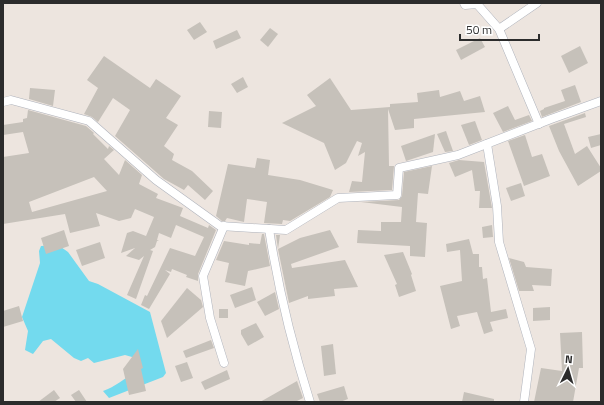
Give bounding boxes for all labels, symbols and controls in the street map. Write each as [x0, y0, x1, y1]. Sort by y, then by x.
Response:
scale bar [460, 16, 539, 42]
text: 50 m [466, 20, 492, 39]
north arrow [548, 349, 588, 389]
text: N [564, 351, 573, 367]

